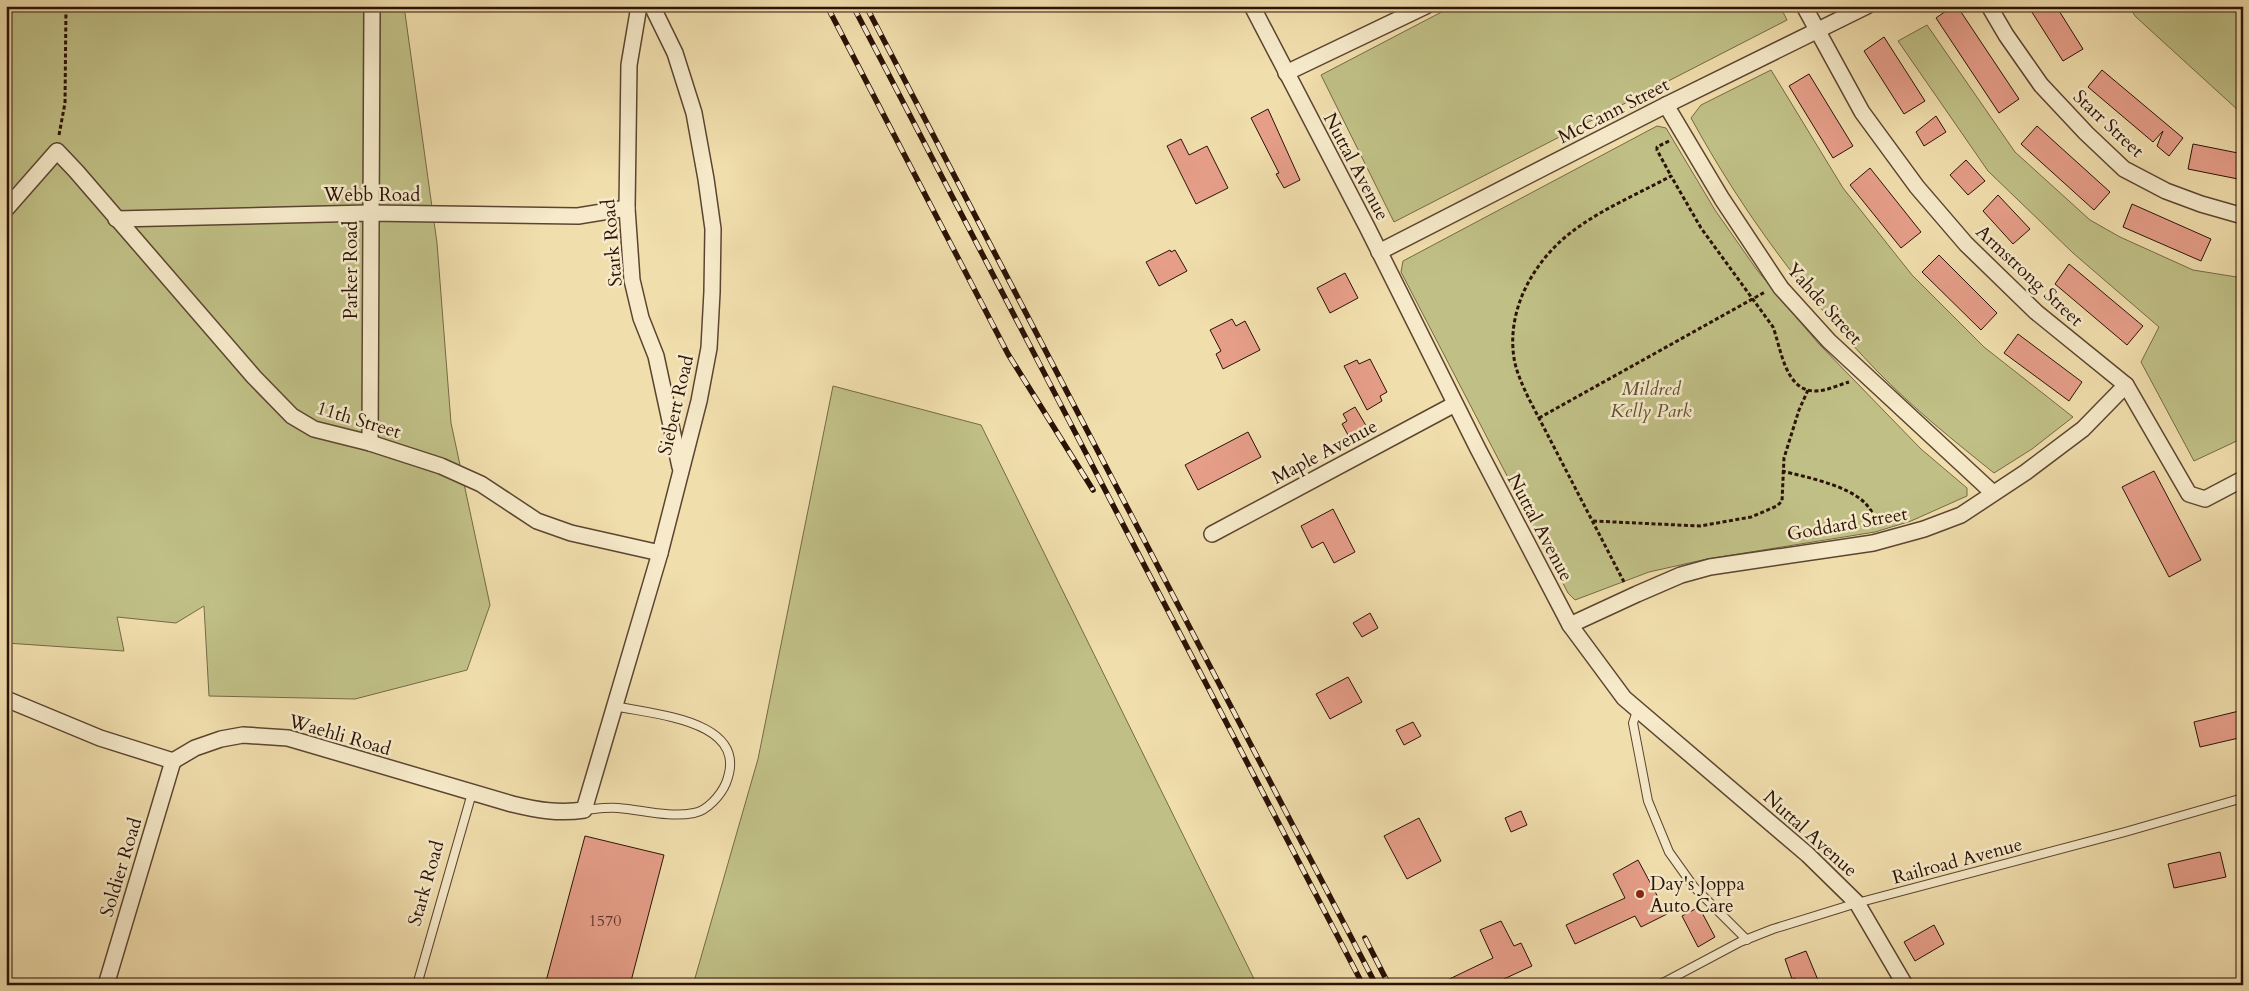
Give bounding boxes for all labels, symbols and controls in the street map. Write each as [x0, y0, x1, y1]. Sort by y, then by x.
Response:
street label: McCann Street [1553, 72, 1674, 150]
street label: Starr Street [2067, 84, 2150, 163]
street label: Nuttal Avenue [1317, 108, 1395, 225]
street label: Webb Road [323, 182, 420, 208]
street label: Stark Road [595, 198, 629, 288]
street label: Armstrong Street [1970, 219, 2089, 332]
street label: Parker Road [338, 221, 364, 319]
street label: Yahde Street [1780, 257, 1868, 350]
street label: Siebert Road [652, 353, 700, 458]
park label: Mildred Kelly Park [1610, 376, 1692, 424]
street label: 11th Street [313, 395, 404, 445]
street label: Maple Avenue [1267, 413, 1382, 491]
street label: Nuttal Avenue [1501, 469, 1579, 586]
street label: Goddard Street [1785, 501, 1909, 547]
street label: Waehli Road [285, 708, 394, 762]
street label: Nuttal Avenue [1758, 784, 1863, 883]
street label: Soldier Road [94, 814, 148, 920]
street label: Railroad Avenue [1889, 831, 2025, 891]
street label: Stark Road [401, 838, 451, 929]
place label: Day's Joppa Auto Care [1650, 871, 1745, 919]
marker: Day's Joppa Auto Care [1634, 888, 1646, 900]
house number: 1570 [589, 910, 621, 932]

